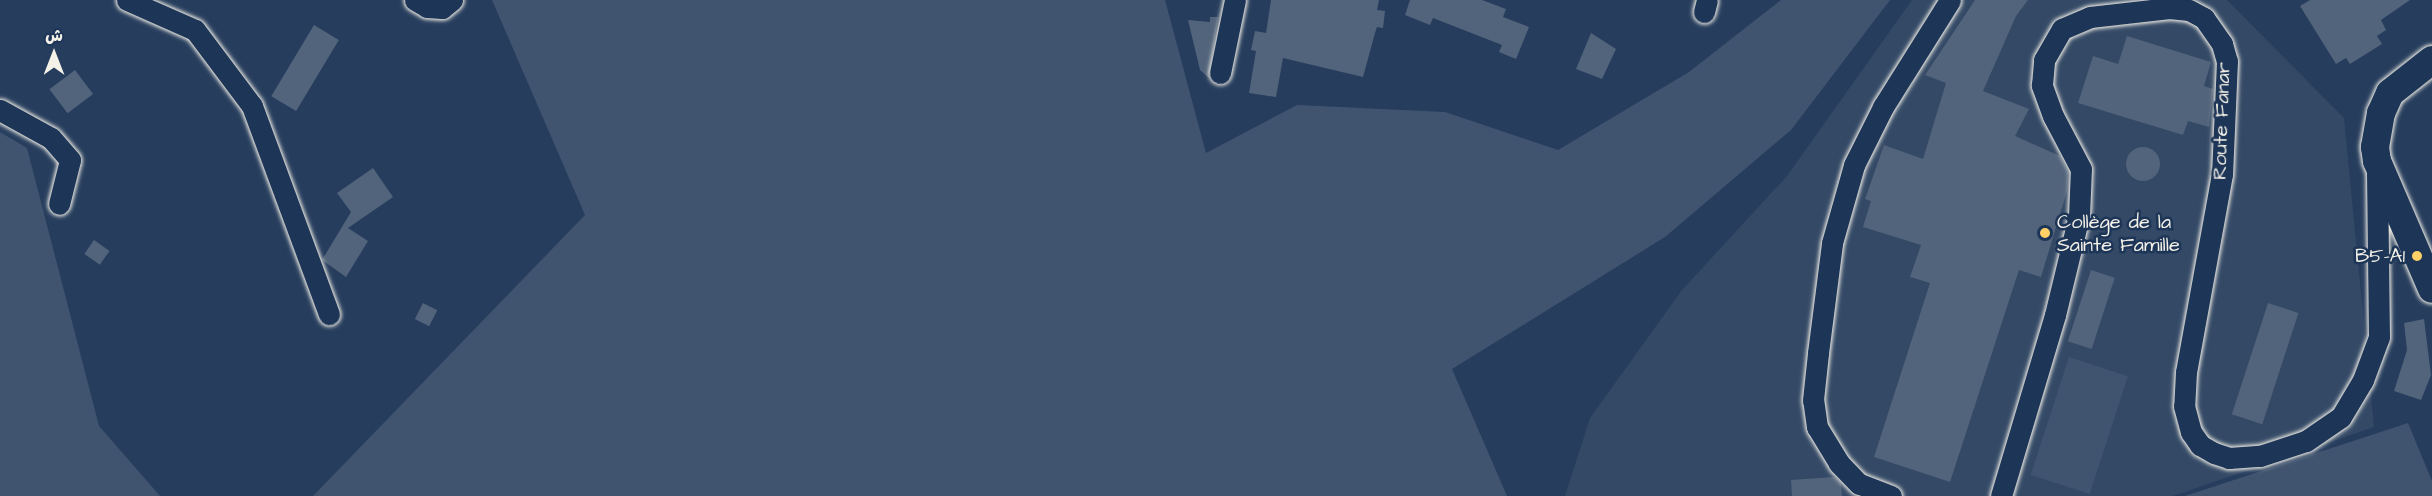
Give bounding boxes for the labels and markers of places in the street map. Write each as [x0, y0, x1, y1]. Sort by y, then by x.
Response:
place label: Collège de la Sainte Famille [2057, 210, 2180, 257]
marker: Collège de la Sainte Famille [2038, 226, 2052, 240]
place label: B5-A1 [2355, 244, 2405, 268]
marker: B5-A1 [2410, 249, 2424, 263]

